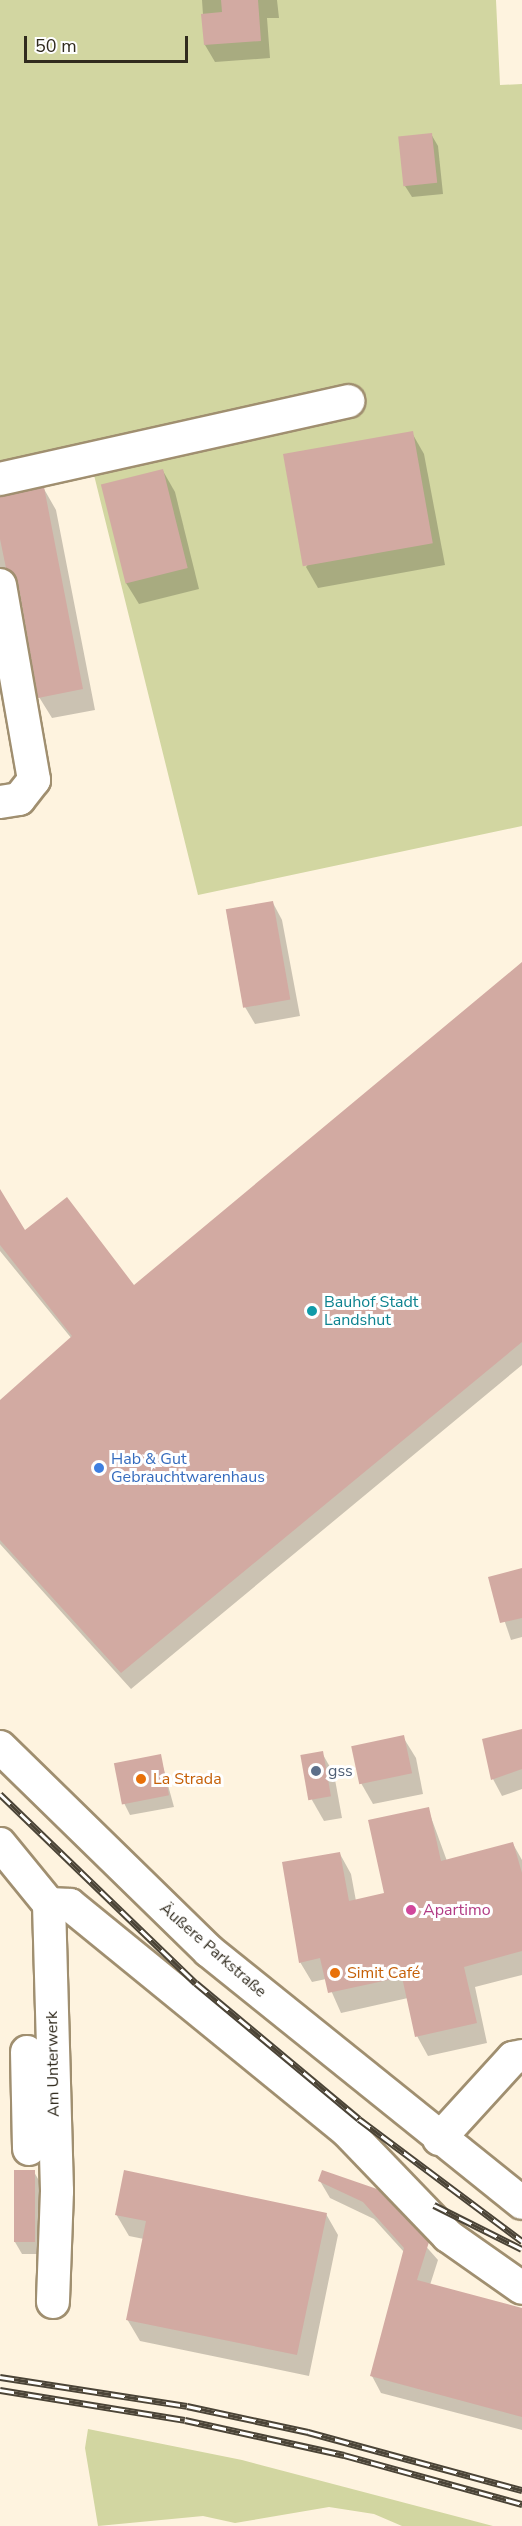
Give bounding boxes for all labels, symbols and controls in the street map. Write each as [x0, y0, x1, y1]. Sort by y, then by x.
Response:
scale bar [27, 24, 190, 62]
text: 50 m [35, 34, 77, 58]
place label: Bauhof Stadt Landshut [324, 1292, 418, 1330]
marker: Bauhof Stadt Landshut [305, 1304, 319, 1318]
place label: Hab & Gut Gebrauchtwarenhaus [111, 1449, 265, 1487]
marker: Hab & Gut Gebrauchtwarenhaus [92, 1461, 106, 1475]
place label: gss [328, 1761, 353, 1781]
marker: gss [309, 1764, 323, 1778]
place label: La Strada [153, 1769, 222, 1789]
marker: La Strada [134, 1772, 148, 1786]
street label: Äußere Parkstraße [156, 1899, 270, 2001]
place label: Apartimo [423, 1900, 491, 1920]
marker: Apartimo [404, 1903, 418, 1917]
place label: Simit Café [347, 1963, 420, 1983]
marker: Simit Café [328, 1966, 342, 1980]
street label: Am Unterwerk [42, 2011, 64, 2117]

